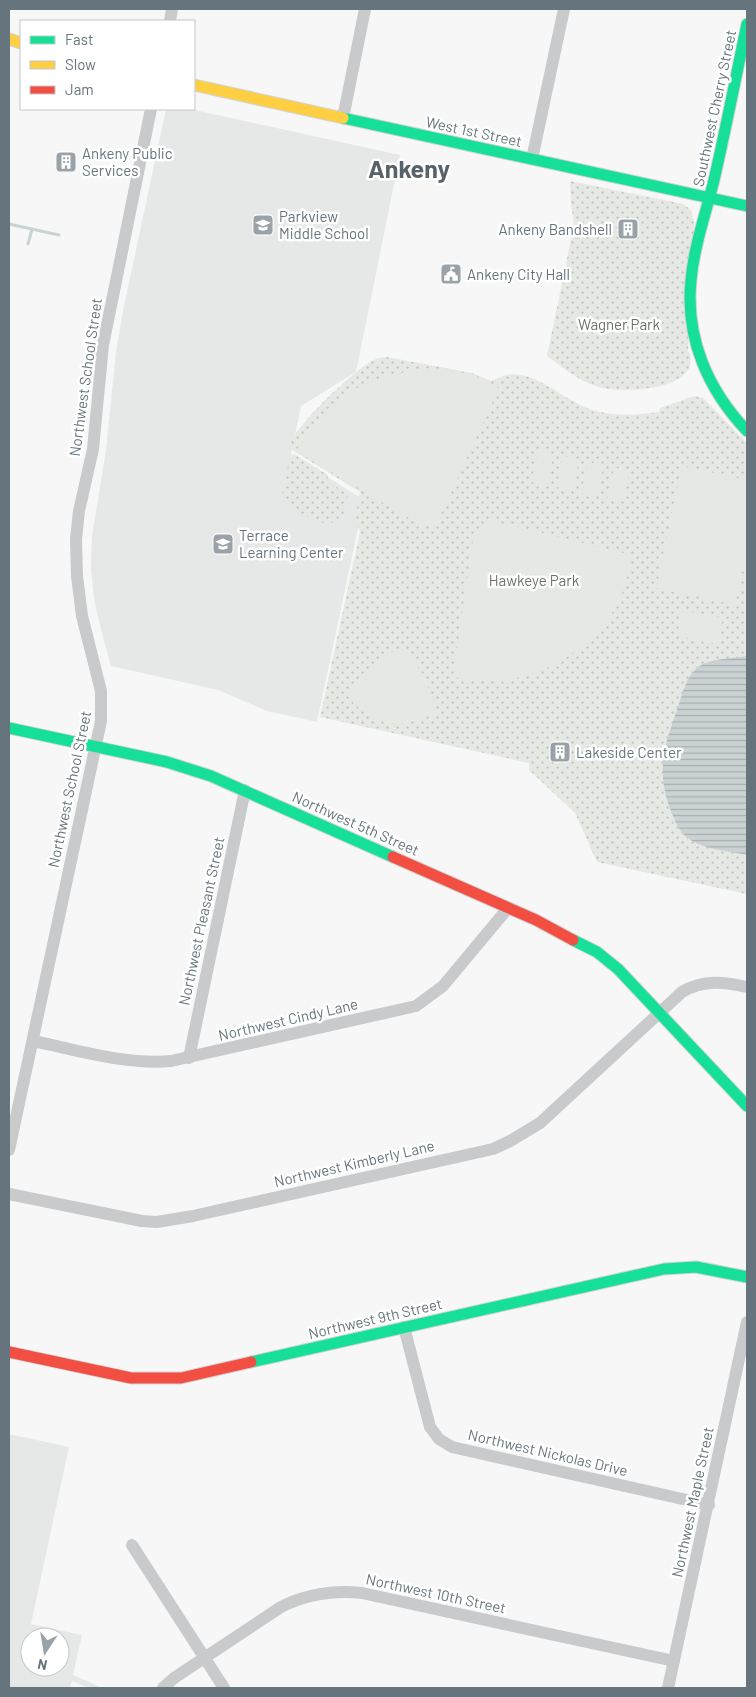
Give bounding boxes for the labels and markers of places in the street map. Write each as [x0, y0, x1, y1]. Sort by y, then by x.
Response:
place label: Ankeny Public Services [82, 144, 173, 179]
building icon: Ankeny Public Services [54, 150, 78, 174]
place label: Parkview Middle School [279, 207, 369, 242]
school or university icon: Parkview Middle School [251, 213, 275, 237]
building icon: Ankeny Bandshell [616, 217, 640, 241]
place label: Ankeny Bandshell [498, 220, 612, 238]
public building icon: Ankeny City Hall [439, 262, 463, 286]
place label: Ankeny City Hall [467, 265, 570, 283]
place label: Terrace Learning Center [239, 526, 344, 561]
school or university icon: Terrace Learning Center [211, 532, 235, 556]
building icon: Lakeside Center [548, 740, 572, 764]
place label: Lakeside Center [576, 743, 682, 761]

